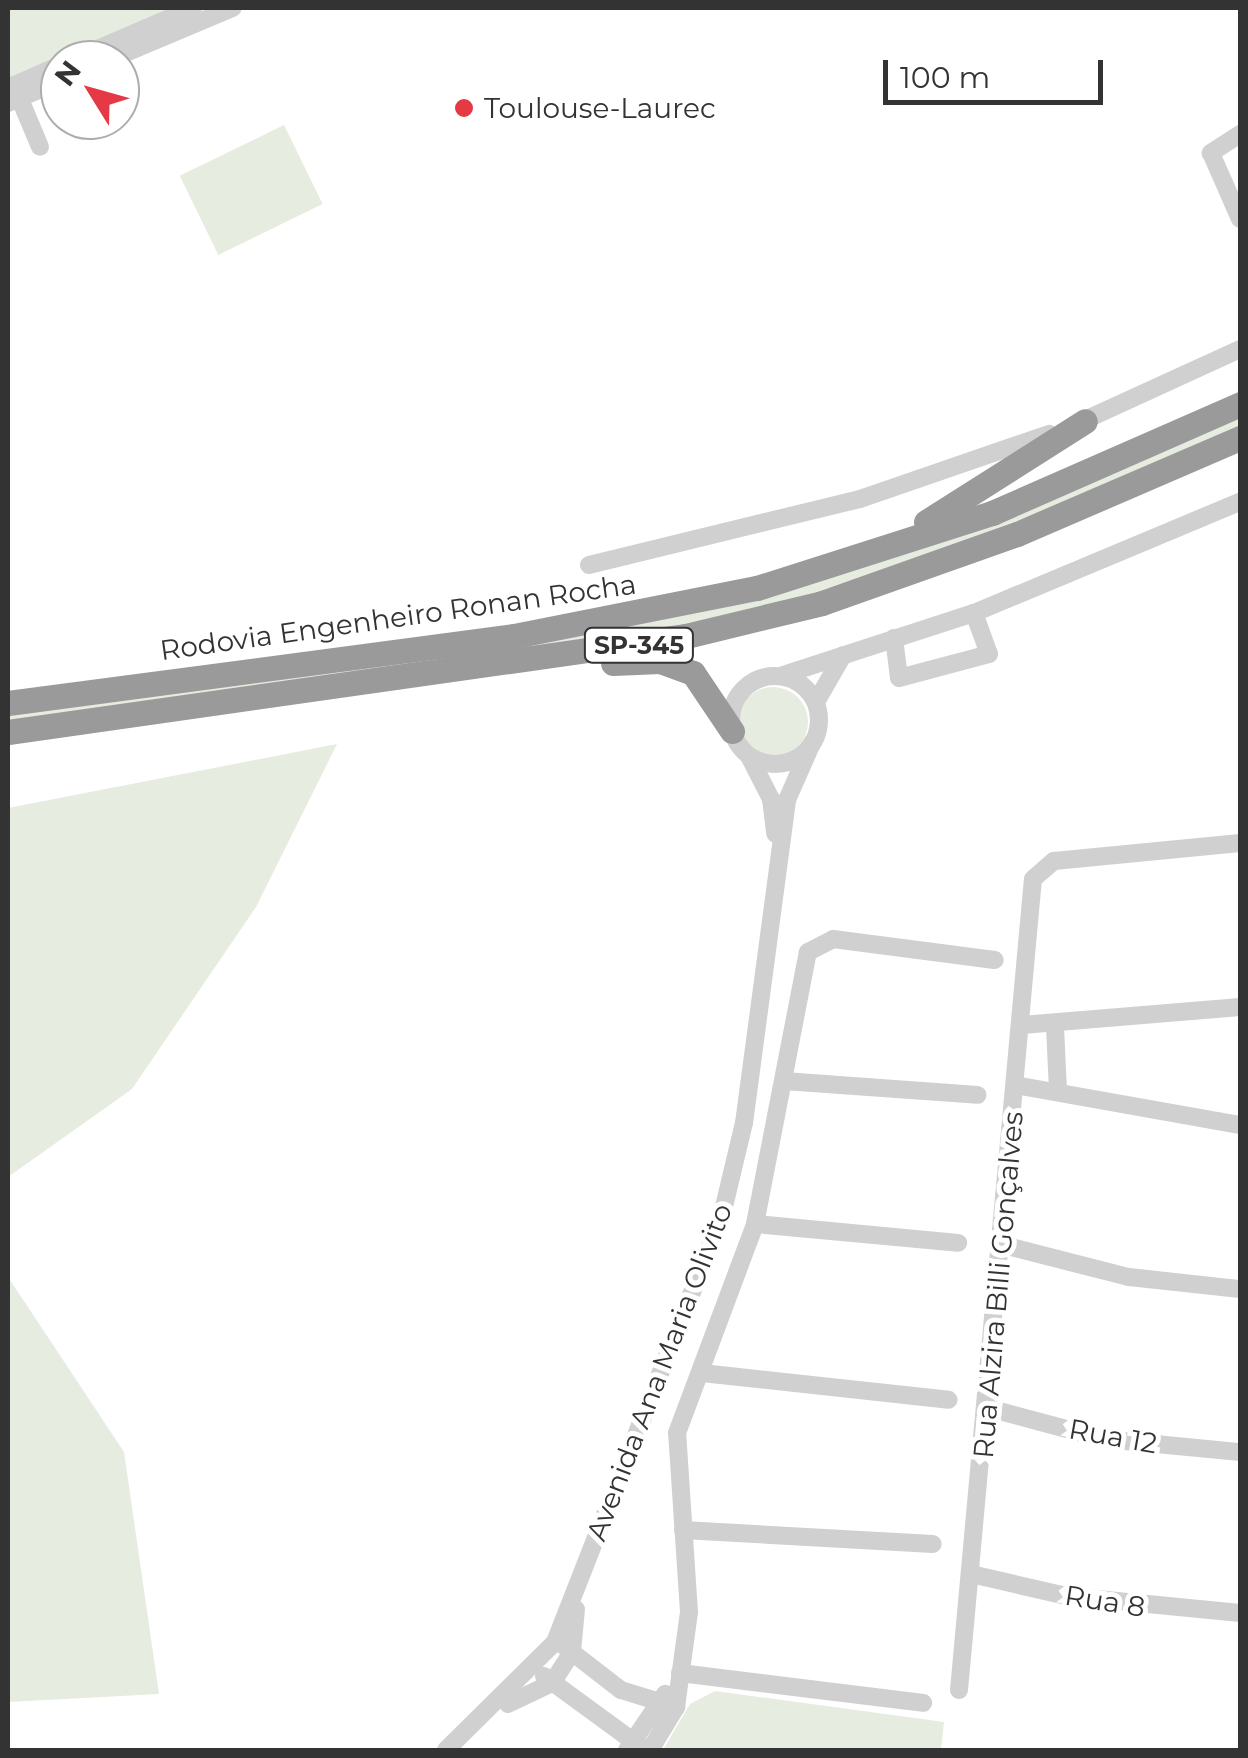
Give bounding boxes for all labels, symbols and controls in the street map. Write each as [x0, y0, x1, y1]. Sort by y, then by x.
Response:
north arrow [40, 40, 140, 140]
scale bar [888, 40, 1108, 102]
text: N [47, 54, 88, 92]
text: 100 m [900, 59, 990, 96]
place label: Toulouse-Laurec [484, 91, 716, 125]
marker: Toulouse-Laurec [453, 97, 475, 119]
street label: Rodovia Engenheiro Ronan Rocha [158, 567, 638, 667]
road number: SP-345 [582, 625, 696, 665]
street label: Rua Alzira Billi Gonçalves [966, 1110, 1030, 1460]
street label: Avenida Ana Maria Olivito [579, 1199, 739, 1545]
street label: Rua 12 [1066, 1412, 1160, 1460]
street label: Rua 8 [1062, 1578, 1148, 1624]

